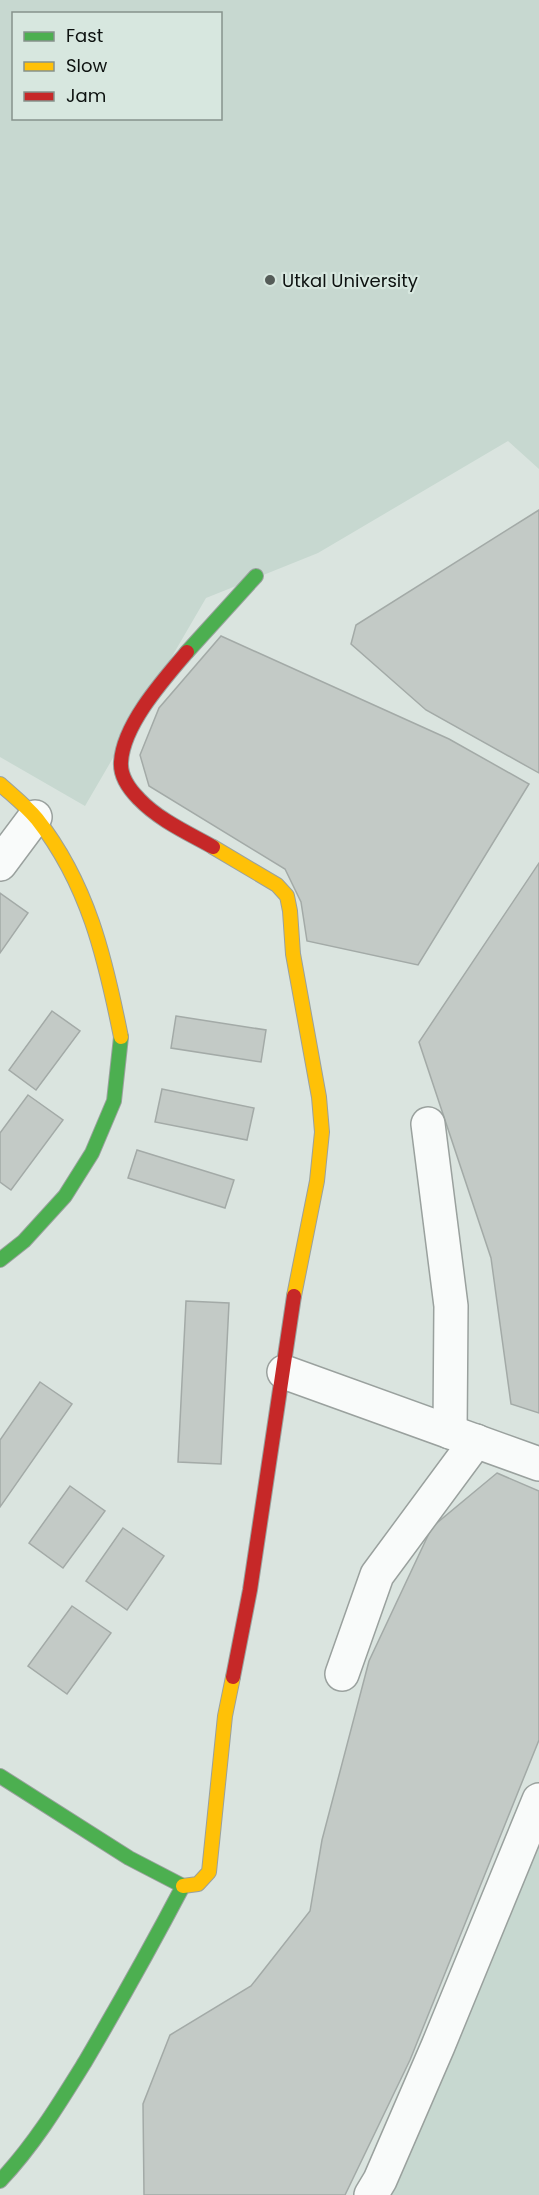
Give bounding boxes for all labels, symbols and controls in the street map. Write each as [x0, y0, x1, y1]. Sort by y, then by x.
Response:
legend [12, 12, 222, 120]
text: Fast [66, 23, 103, 48]
text: Slow [66, 53, 108, 78]
text: Jam [66, 83, 106, 108]
place label: Utkal University [282, 268, 418, 293]
marker: Utkal University [263, 273, 277, 287]

